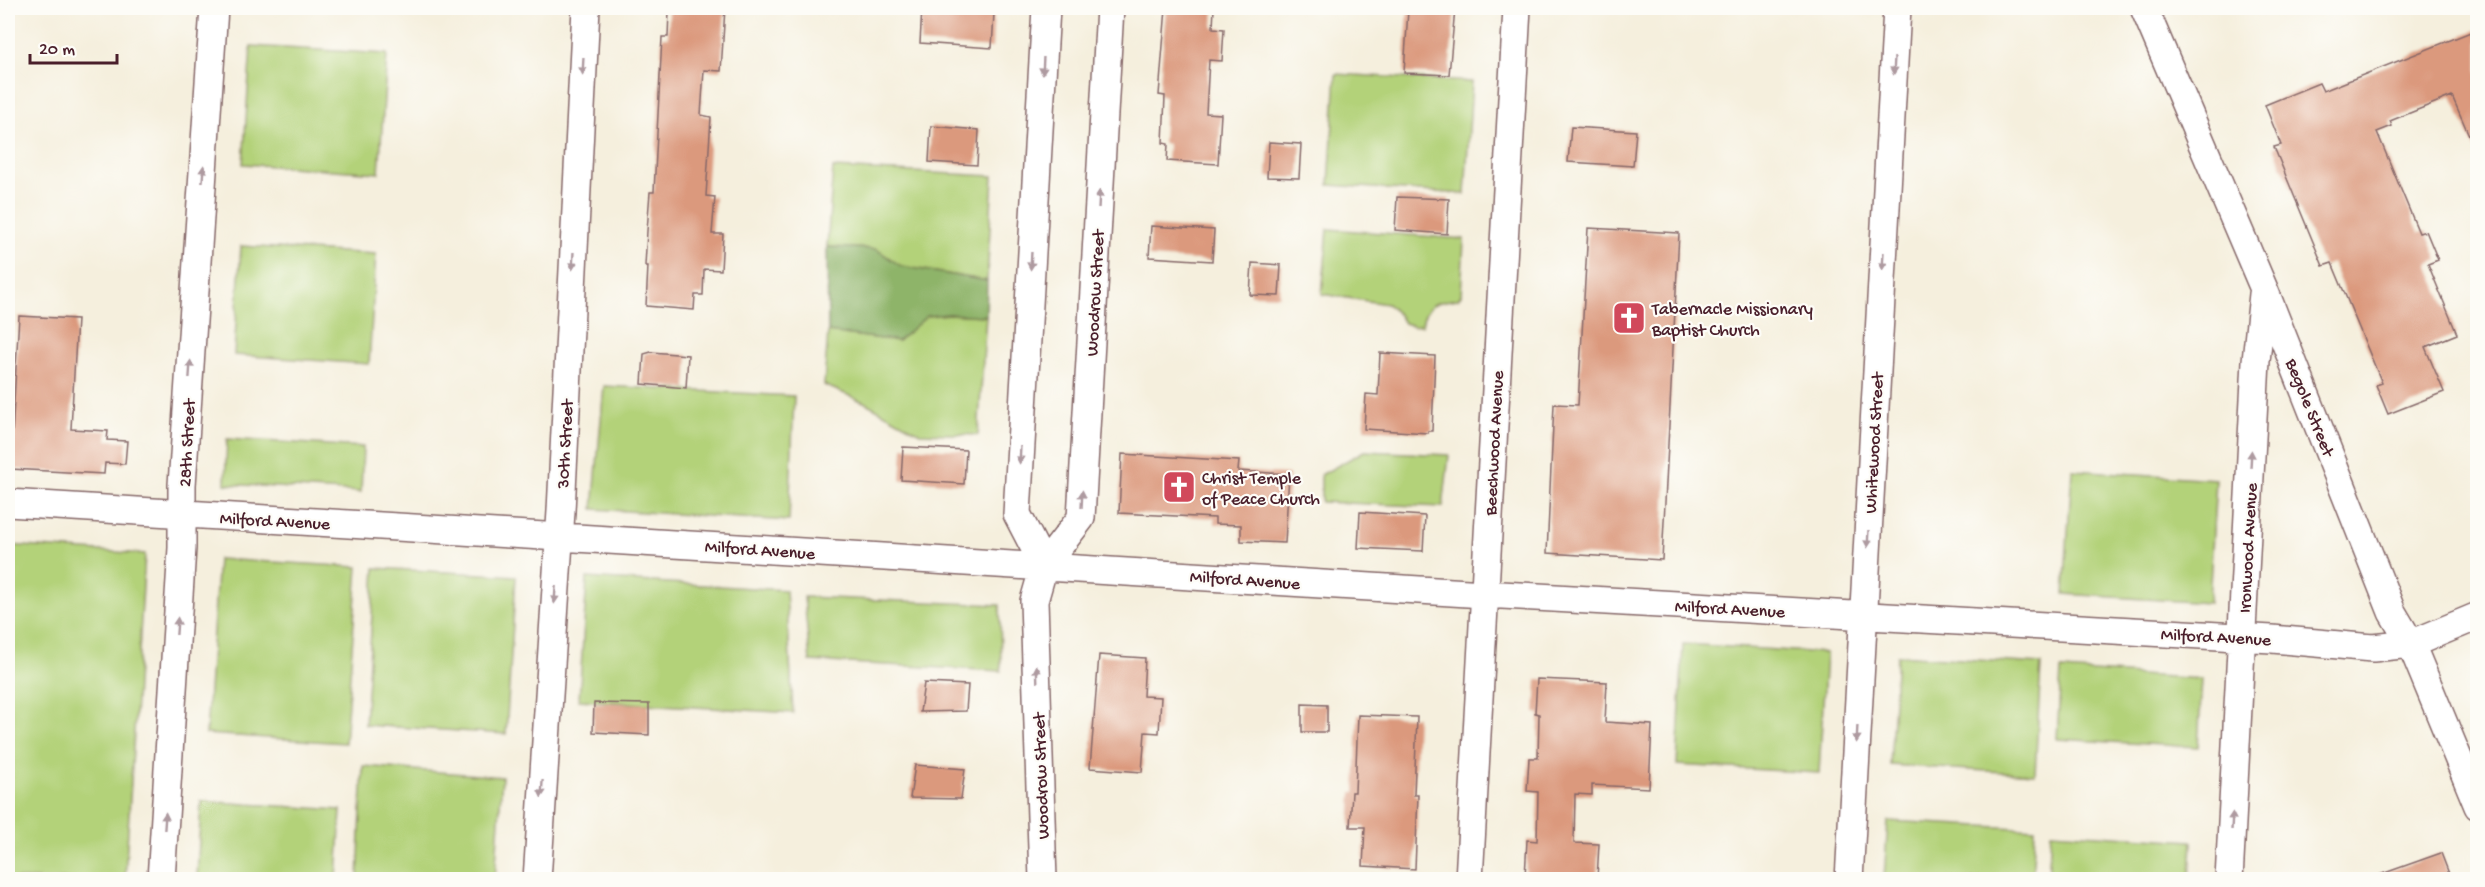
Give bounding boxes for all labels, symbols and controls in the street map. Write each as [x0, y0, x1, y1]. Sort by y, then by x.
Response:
scale bar [30, 27, 117, 65]
text: 20 m [39, 40, 75, 61]
one-way arrow [579, 56, 588, 75]
one-way arrow [1038, 56, 1047, 75]
one-way arrow [1890, 56, 1899, 75]
one-way arrow [198, 165, 208, 184]
one-way arrow [1094, 190, 1104, 209]
street label: Woodrow Street [1083, 228, 1110, 357]
one-way arrow [569, 251, 578, 270]
one-way arrow [1027, 251, 1036, 270]
one-way arrow [1879, 251, 1888, 270]
church icon: Tabernacle Missionary Baptist Church [1611, 300, 1647, 336]
place label: Tabernacle Missionary Baptist Church [1651, 300, 1813, 342]
street label: Begole Street [2279, 355, 2338, 461]
one-way arrow [185, 359, 195, 378]
street label: Beechwood Avenue [1481, 369, 1510, 517]
street label: Whitewood Street [1861, 371, 1890, 514]
street label: 28th Street [176, 397, 201, 488]
street label: 30th Street [554, 398, 579, 490]
one-way arrow [1016, 446, 1025, 465]
one-way arrow [2246, 449, 2256, 468]
church icon: Christ Temple of Peace Church [1161, 469, 1197, 505]
place label: Christ Temple of Peace Church [1202, 469, 1320, 511]
street label: Ironwood Avenue [2236, 482, 2263, 614]
one-way arrow [1077, 489, 1087, 508]
street label: Milford Avenue [219, 509, 331, 536]
one-way arrow [1863, 530, 1872, 549]
street label: Milford Avenue [704, 537, 816, 566]
street label: Milford Avenue [1189, 567, 1301, 596]
one-way arrow [550, 585, 559, 604]
street label: Milford Avenue [1674, 597, 1786, 624]
one-way arrow [172, 617, 182, 636]
street label: Milford Avenue [2160, 625, 2272, 652]
one-way arrow [1032, 665, 1041, 684]
street label: Woodrow Street [1030, 711, 1055, 839]
one-way arrow [1853, 724, 1862, 743]
one-way arrow [538, 780, 547, 799]
one-way arrow [160, 812, 170, 831]
one-way arrow [2228, 812, 2237, 831]

